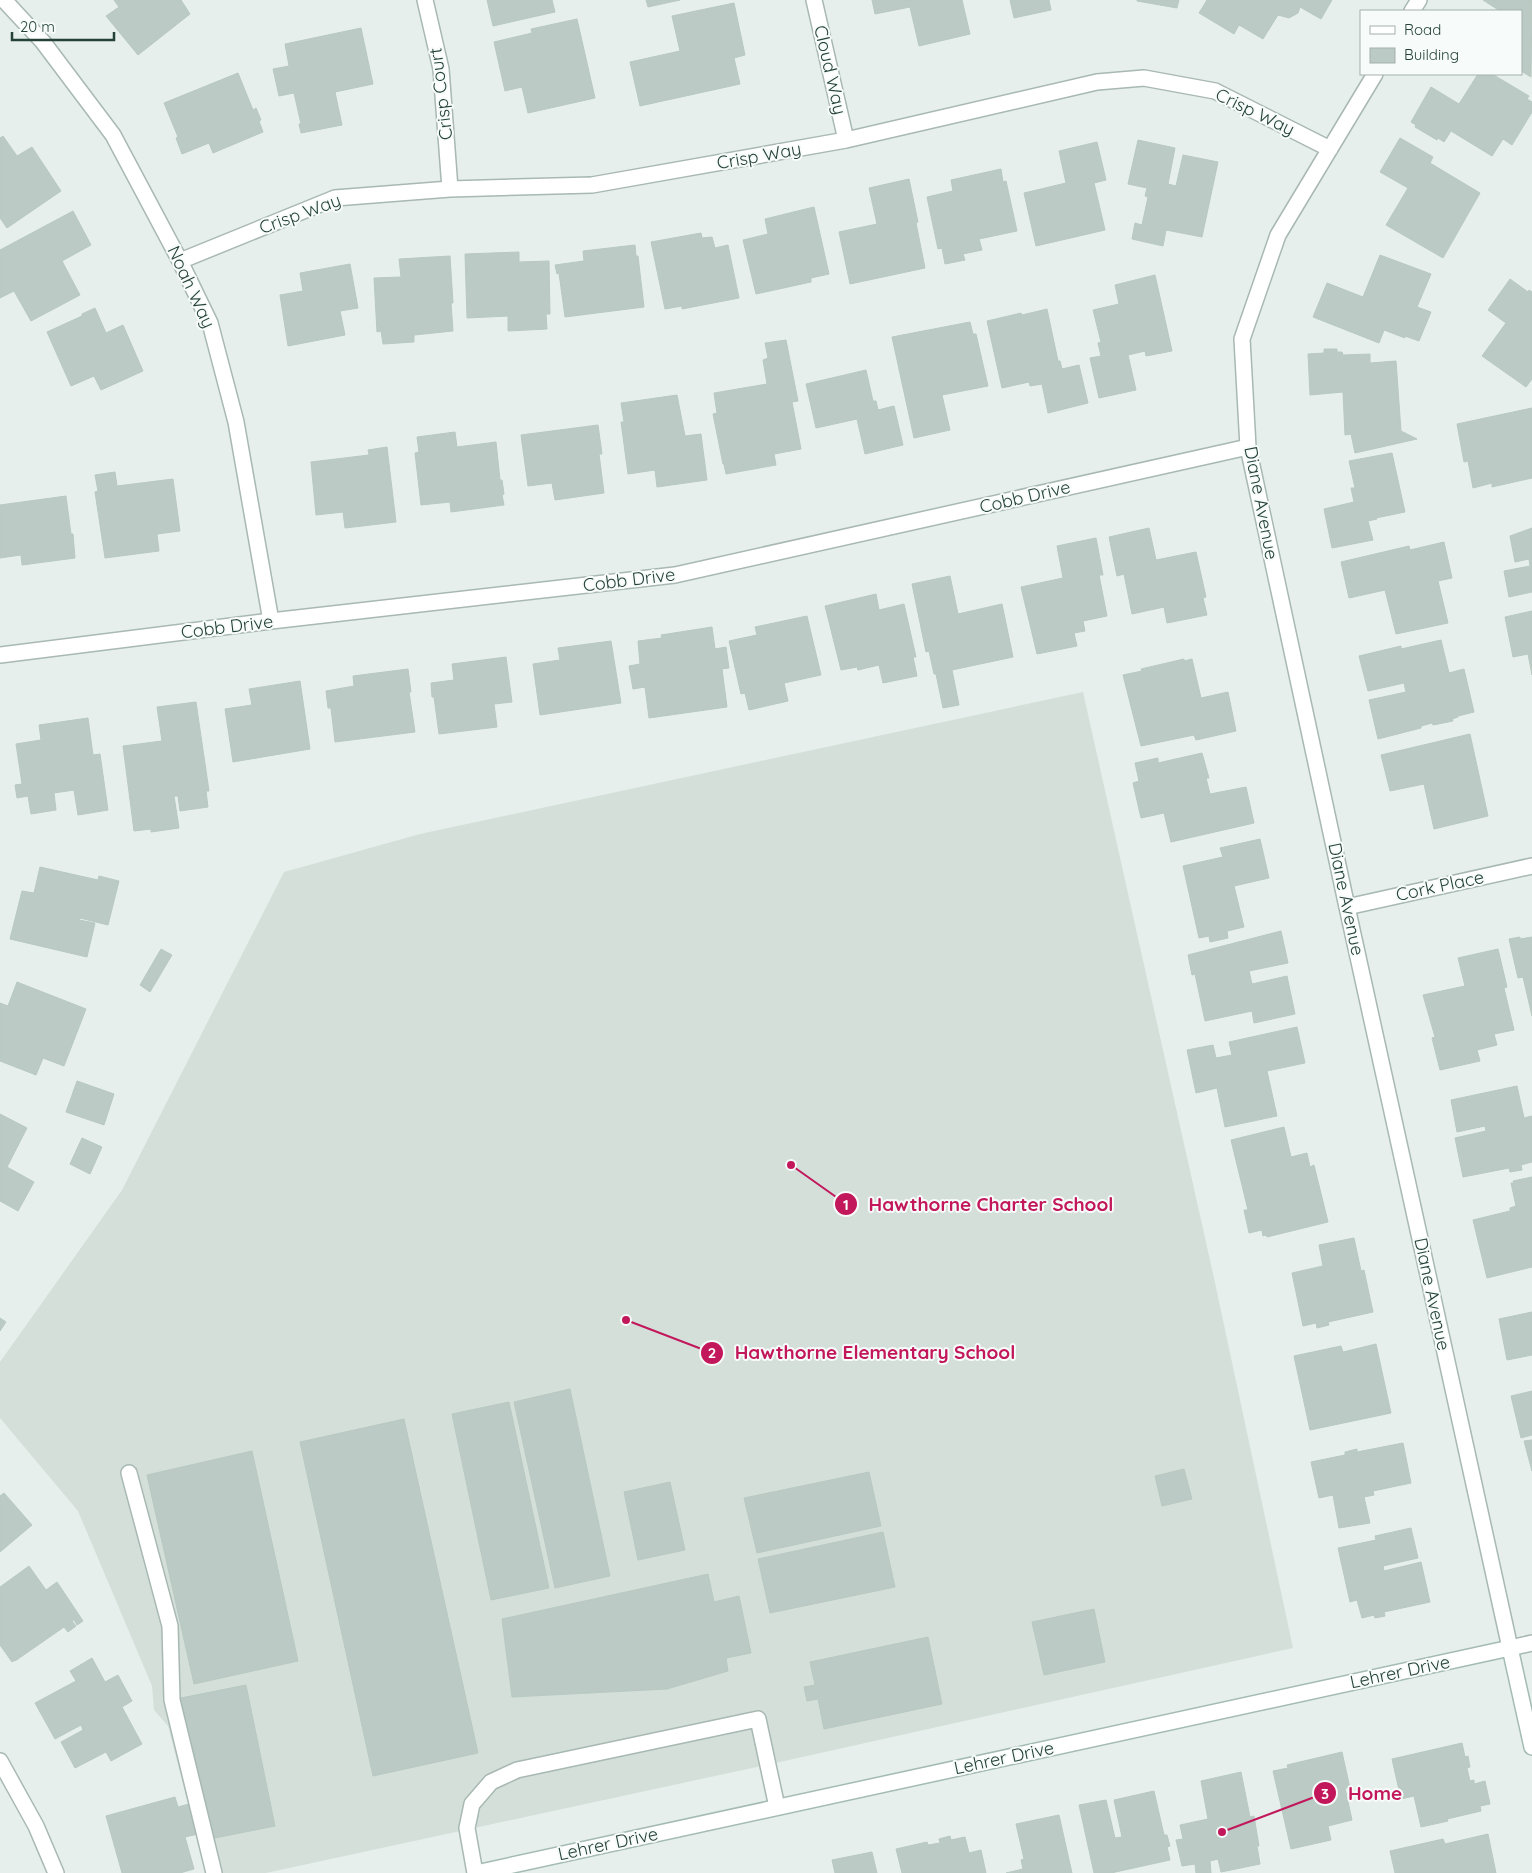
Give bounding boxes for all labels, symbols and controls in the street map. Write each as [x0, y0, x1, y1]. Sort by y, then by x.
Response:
scale bar [12, 10, 115, 42]
legend [1360, 10, 1522, 75]
text: 20 m [20, 17, 55, 36]
text: Road [1404, 20, 1441, 39]
street label: Cloud Way [809, 23, 852, 117]
text: Building [1404, 45, 1459, 64]
street label: Crisp Court [423, 47, 458, 141]
street label: Crisp Way [1212, 83, 1299, 141]
street label: Crisp Way [715, 137, 803, 174]
street label: Crisp Way [256, 188, 344, 239]
street label: Noah Way [162, 242, 221, 332]
street label: Diane Avenue [1239, 444, 1284, 561]
street label: Cobb Drive [977, 475, 1073, 518]
street label: Cobb Drive [582, 562, 676, 597]
street label: Cobb Drive [180, 609, 274, 644]
street label: Diane Avenue [1323, 840, 1370, 957]
street label: Cork Place [1394, 865, 1486, 906]
callout: Hawthorne Charter School [833, 1187, 1123, 1221]
text: Hawthorne Charter School [869, 1192, 1113, 1216]
text: 1 [843, 1195, 849, 1214]
street label: Diane Avenue [1409, 1235, 1456, 1352]
callout: Hawthorne Elementary School [699, 1336, 1025, 1370]
text: Hawthorne Elementary School [735, 1340, 1015, 1364]
text: 2 [708, 1343, 716, 1362]
street label: Lehrer Drive [1348, 1650, 1452, 1693]
street label: Lehrer Drive [952, 1736, 1056, 1779]
callout: Home [1313, 1776, 1412, 1810]
text: Home [1348, 1781, 1402, 1805]
text: 3 [1321, 1784, 1329, 1803]
street label: Lehrer Drive [556, 1822, 660, 1865]

